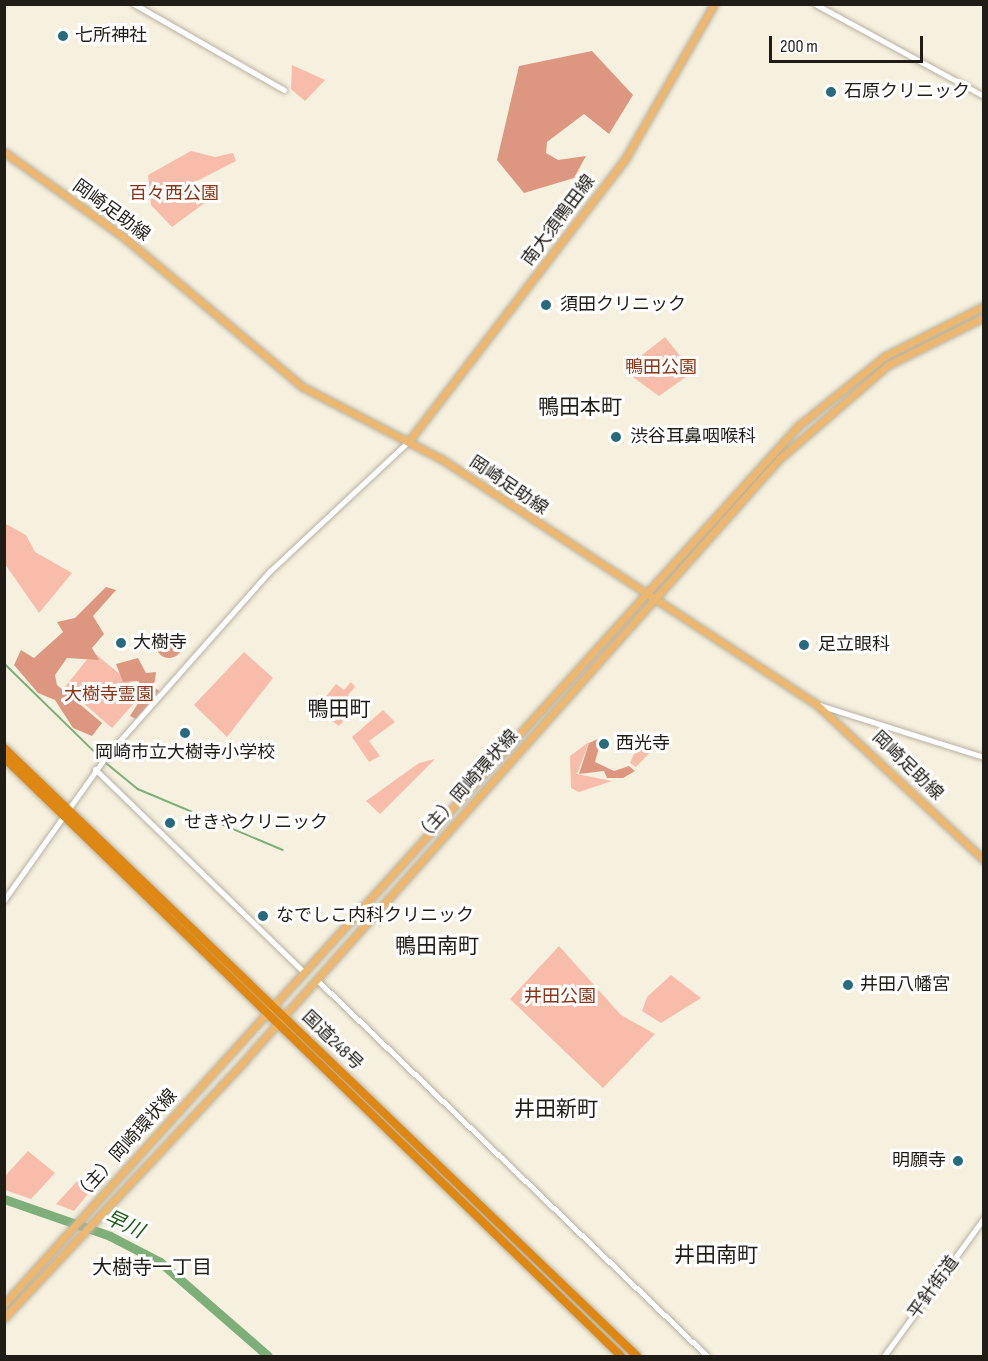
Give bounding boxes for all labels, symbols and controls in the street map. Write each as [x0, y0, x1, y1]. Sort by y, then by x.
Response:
scale bar [772, 24, 926, 62]
place label: 七所神社 [75, 25, 147, 47]
marker: 七所神社 [56, 29, 70, 43]
text: 200 m [780, 36, 818, 57]
place label: 石原クリニック [844, 81, 970, 103]
marker: 石原クリニック [822, 83, 840, 101]
street label: 南大須鴨田線 [518, 171, 600, 271]
street label: 岡崎足助線 [68, 176, 154, 246]
park label: 百々西公園 [129, 183, 219, 205]
place label: 須田クリニック [560, 294, 686, 316]
marker: 須田クリニック [537, 296, 555, 314]
park label: 鴨田公園 [625, 357, 697, 379]
district label: 鴨田本町 [538, 395, 622, 421]
place label: 渋谷耳鼻咽喉科 [630, 426, 756, 448]
marker: 渋谷耳鼻咽喉科 [607, 428, 625, 446]
street label: 岡崎足助線 [465, 452, 551, 520]
place label: 大樹寺 [133, 632, 187, 654]
place label: 足立眼科 [818, 634, 890, 656]
marker: 大樹寺 [114, 636, 128, 650]
marker: 足立眼科 [795, 636, 813, 654]
park label: 大樹寺霊園 [64, 684, 154, 706]
district label: 鴨田町 [308, 697, 370, 723]
marker: 岡崎市立大樹寺小学校 [178, 726, 192, 740]
street label: （主）岡崎環状線 [411, 726, 523, 848]
street label: 岡崎足助線 [867, 727, 947, 805]
place label: 西光寺 [616, 733, 670, 755]
marker: 西光寺 [597, 737, 611, 751]
place label: 岡崎市立大樹寺小学校 [95, 742, 275, 764]
place label: せきやクリニック [184, 812, 328, 834]
marker: せきやクリニック [161, 814, 179, 832]
place label: なでしこ内科クリニック [276, 905, 474, 927]
marker: なでしこ内科クリニック [254, 907, 272, 925]
district label: 鴨田南町 [395, 934, 479, 960]
place label: 井田八幡宮 [860, 974, 950, 996]
marker: 井田八幡宮 [841, 978, 855, 992]
park label: 井田公園 [524, 986, 596, 1008]
street label: 国道248号 [297, 1007, 367, 1075]
street label: （主）岡崎環状線 [70, 1085, 182, 1207]
district label: 井田新町 [514, 1097, 598, 1123]
place label: 明願寺 [892, 1150, 946, 1172]
marker: 明願寺 [951, 1154, 965, 1168]
water label: 早川 [101, 1206, 147, 1244]
district label: 井田南町 [674, 1243, 758, 1269]
street label: 平針街道 [904, 1253, 964, 1323]
district label: 大樹寺一丁目 [92, 1256, 212, 1280]

